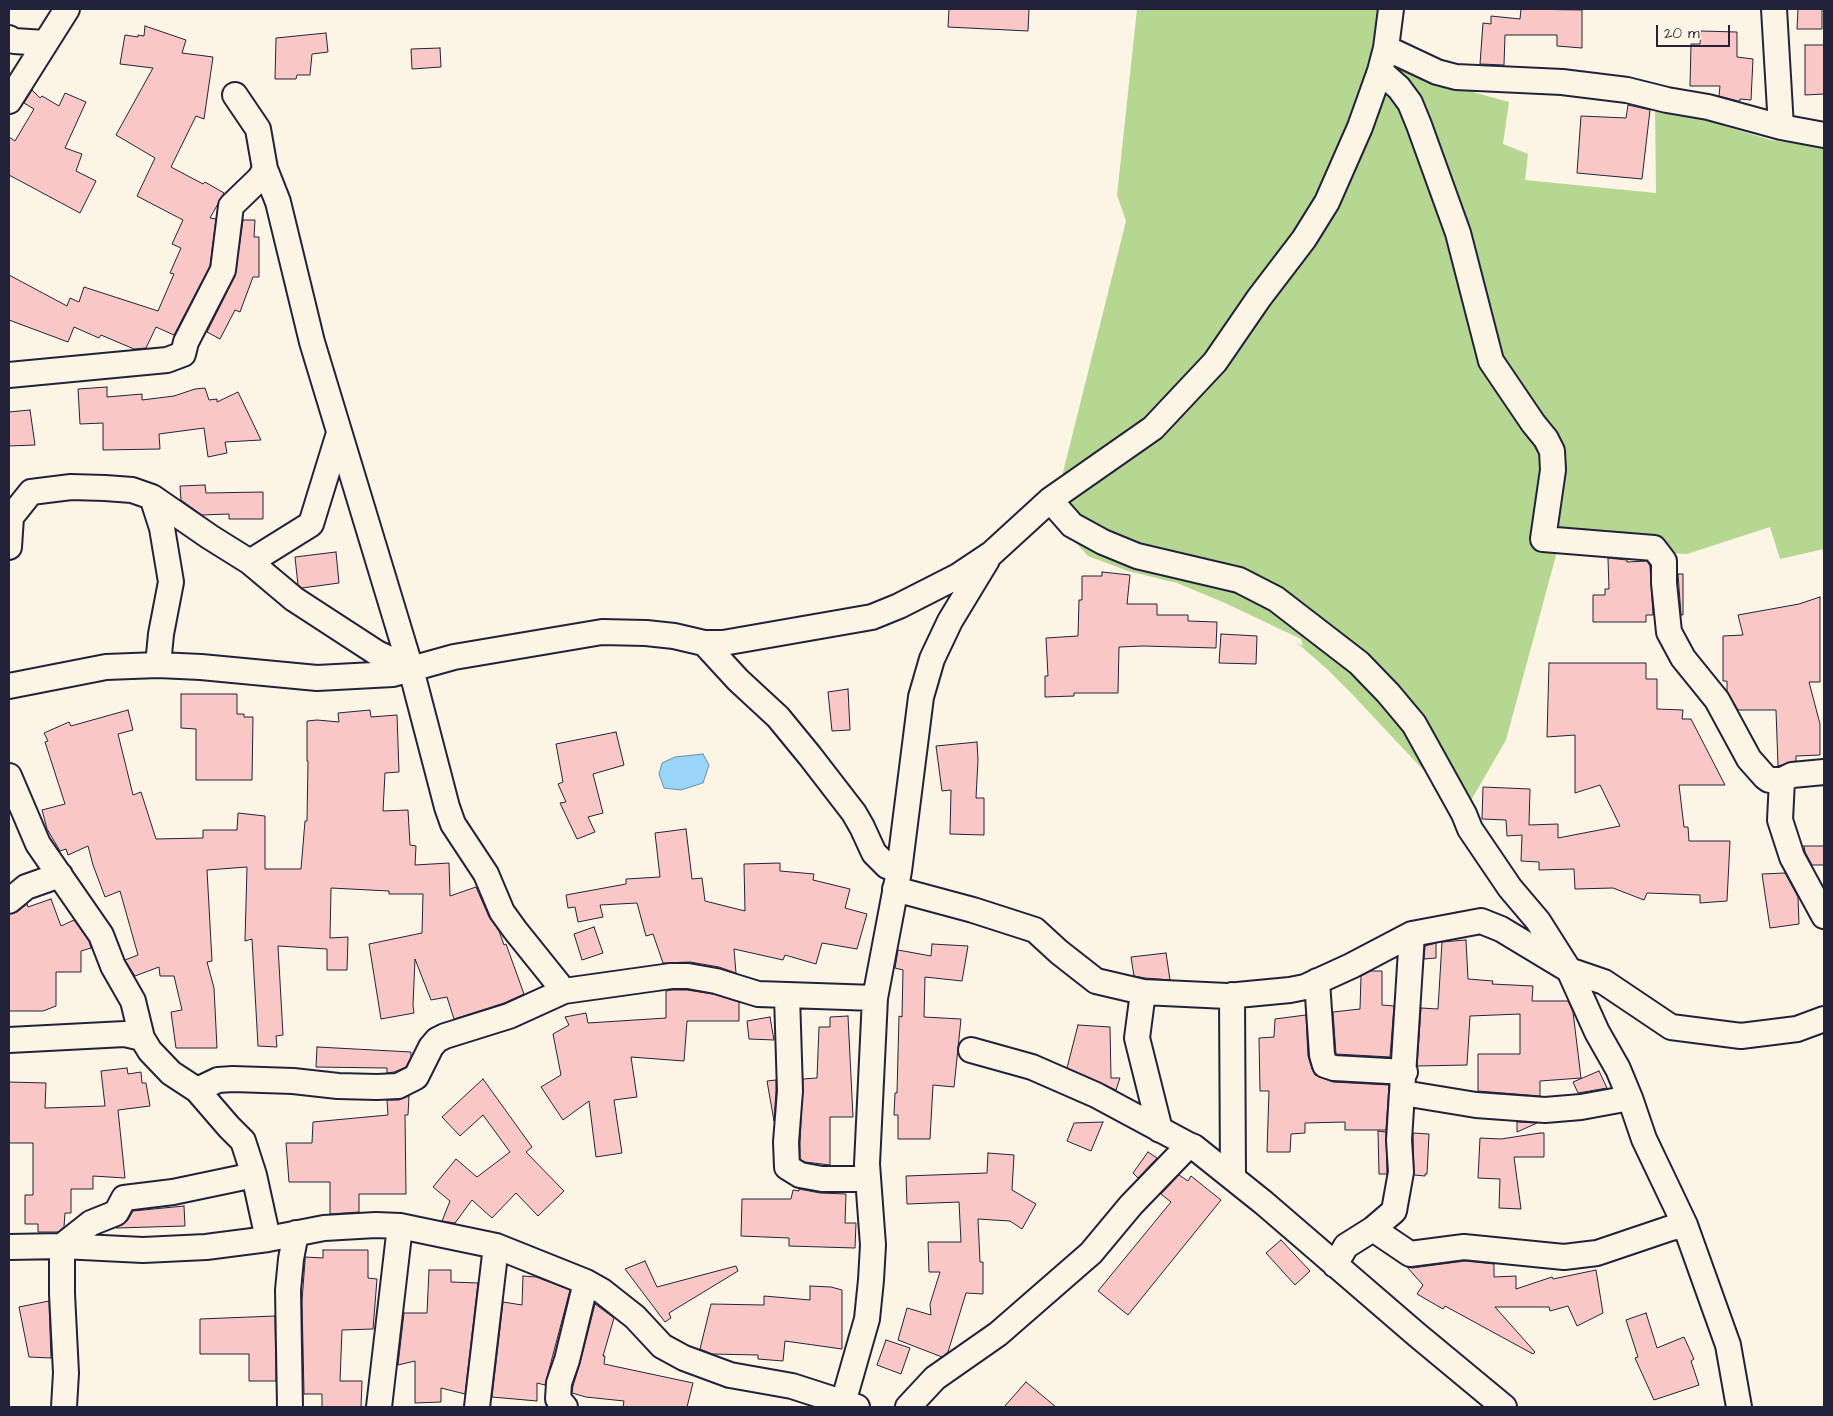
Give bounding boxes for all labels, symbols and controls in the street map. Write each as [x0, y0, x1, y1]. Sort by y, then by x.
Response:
scale bar [1658, 15, 1732, 47]
text: 20 m [1664, 23, 1700, 44]

